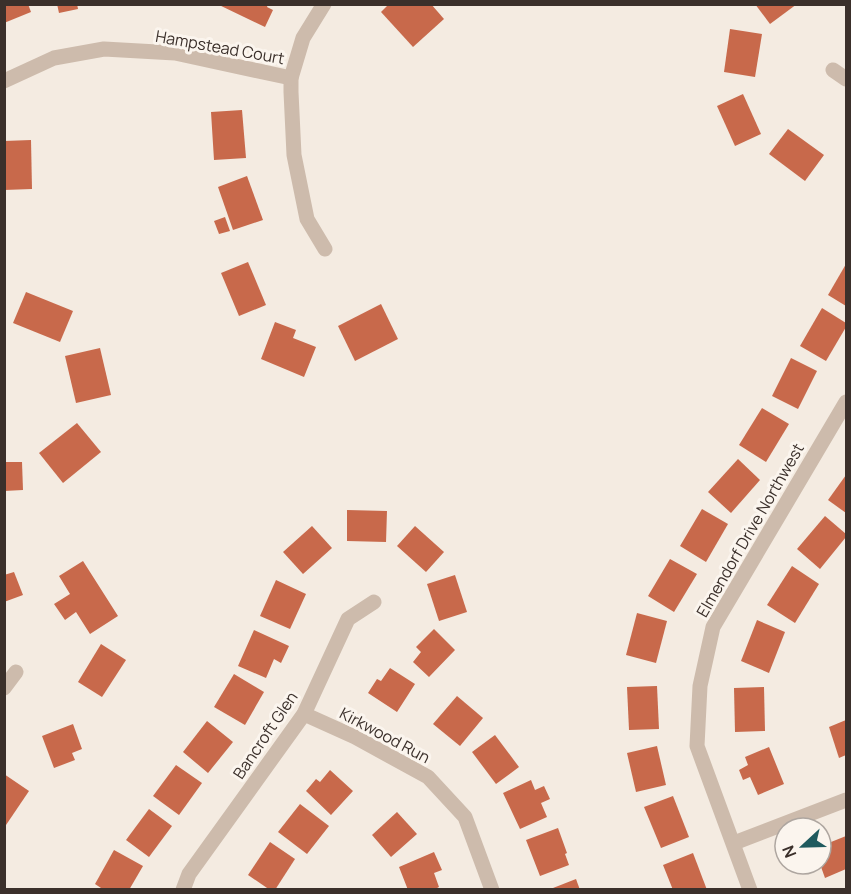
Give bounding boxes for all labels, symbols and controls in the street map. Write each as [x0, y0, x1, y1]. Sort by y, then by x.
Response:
street label: Hampstead Court [154, 25, 286, 69]
street label: Elmendorf Drive Northwest [691, 439, 809, 621]
street label: Bancroft Glen [228, 687, 302, 783]
street label: Kirkwood Run [336, 702, 434, 768]
north arrow [773, 816, 833, 876]
text: N [777, 842, 801, 861]

